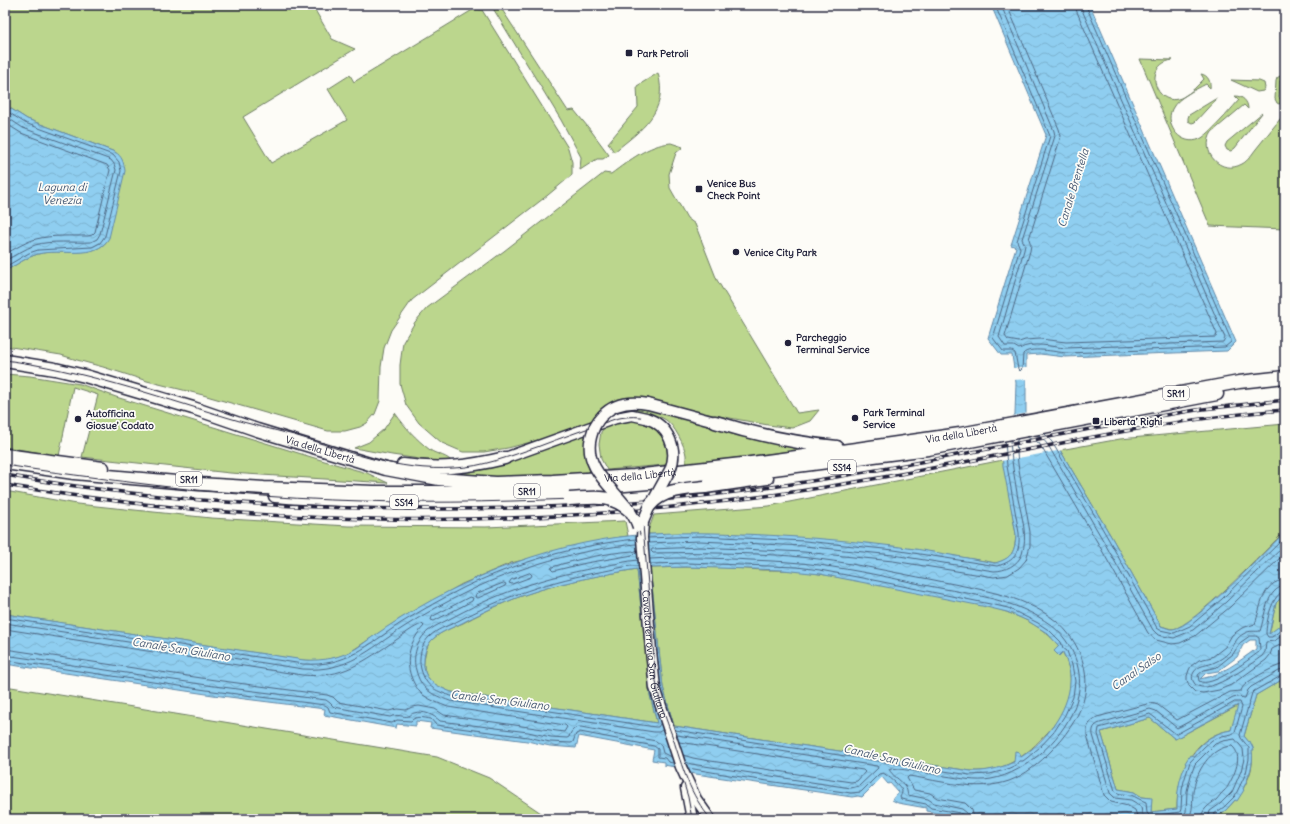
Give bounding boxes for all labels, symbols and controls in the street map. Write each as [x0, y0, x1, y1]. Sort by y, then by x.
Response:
place label: Park Petroli [637, 47, 689, 60]
marker: Park Petroli [624, 48, 634, 58]
water label: Canale Brentella [1054, 146, 1092, 229]
place label: Venice Bus Check Point [707, 177, 761, 202]
water label: Laguna di Venezia [38, 180, 88, 207]
marker: Venice Bus Check Point [694, 184, 704, 194]
place label: Venice City Park [744, 246, 817, 259]
marker: Venice City Park [731, 247, 741, 257]
place label: Parcheggio Terminal Service [796, 331, 870, 356]
marker: Parcheggio Terminal Service [783, 338, 793, 348]
road number: SR11 [1163, 386, 1189, 400]
place label: Park Terminal Service [863, 406, 925, 431]
place label: Autofficina Giosue' Codato [86, 407, 154, 432]
marker: Park Terminal Service [850, 413, 860, 423]
marker: Autofficina Giosue' Codato [73, 414, 83, 424]
place label: Liberta' Righi [1104, 415, 1162, 428]
marker: Liberta' Righi [1091, 416, 1101, 426]
street label: Via della Libertà [925, 421, 998, 445]
street label: Via della Libertà [284, 432, 357, 466]
road number: SS14 [828, 460, 856, 474]
street label: Via della Libertà [604, 465, 677, 484]
road number: SR11 [176, 472, 202, 486]
road number: SR11 [514, 484, 540, 498]
road number: SS14 [390, 495, 418, 509]
street label: Cavalcaferrovia San Giuliano [640, 590, 671, 720]
water label: Canale San Giuliano [131, 634, 232, 664]
water label: Canal Salso [1109, 648, 1164, 693]
water label: Canale San Giuliano [450, 687, 551, 713]
water label: Canale San Giuliano [842, 741, 943, 777]

